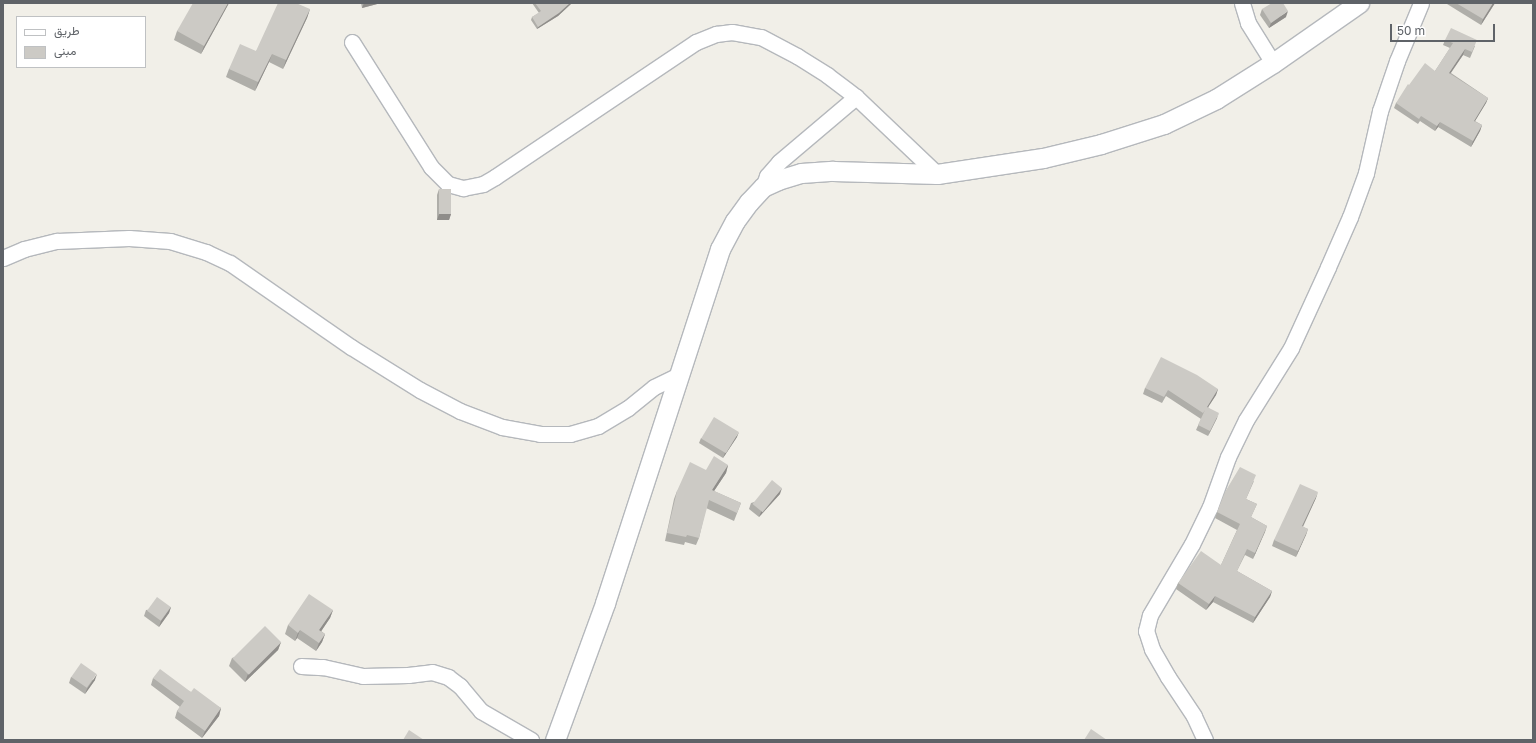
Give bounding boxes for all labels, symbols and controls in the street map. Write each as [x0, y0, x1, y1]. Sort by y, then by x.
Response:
legend [16, 16, 146, 68]
scale bar [1392, 16, 1497, 42]
text: طريق [54, 23, 79, 38]
text: 50 m [1397, 23, 1425, 38]
text: مبنى [54, 43, 76, 58]

